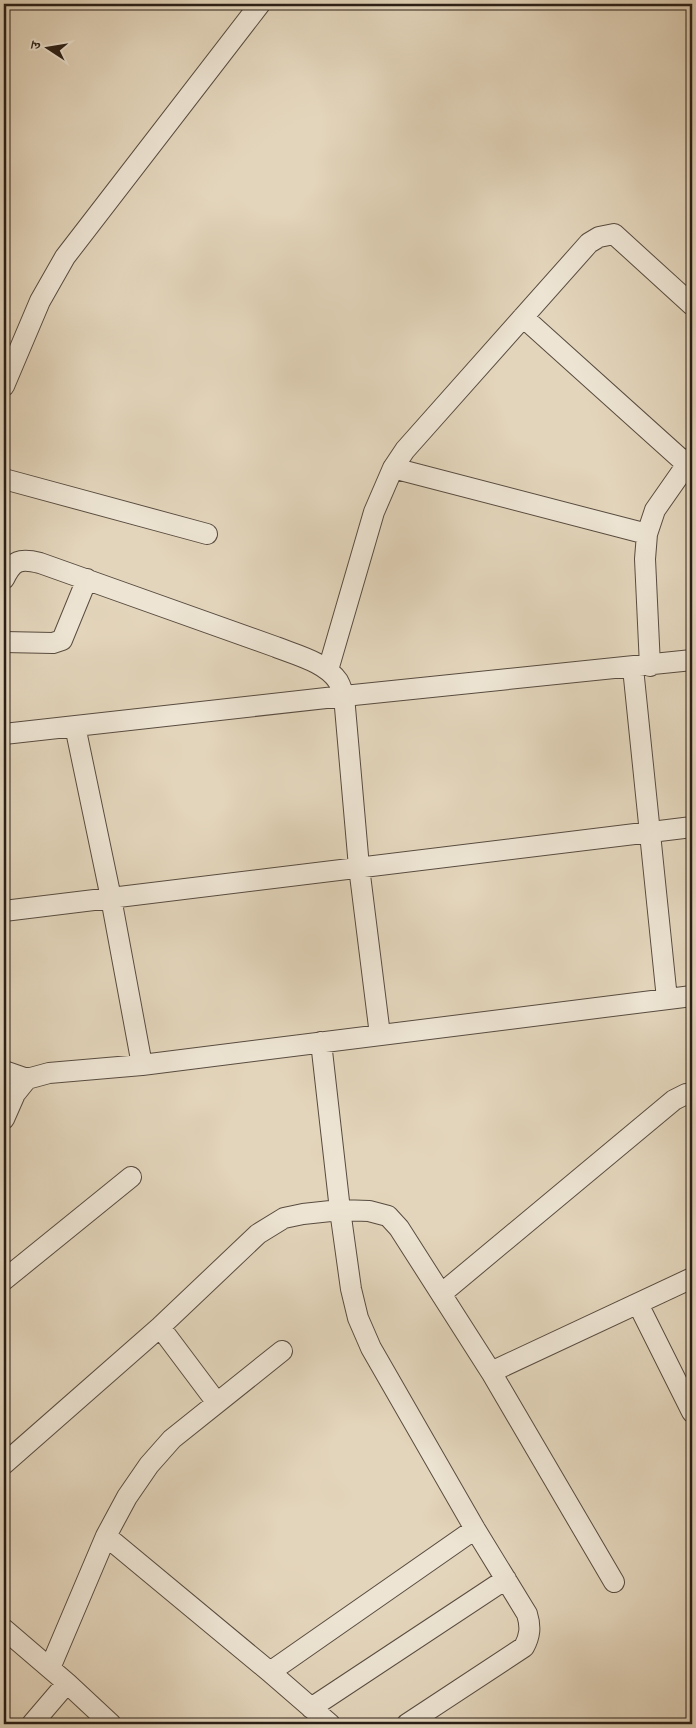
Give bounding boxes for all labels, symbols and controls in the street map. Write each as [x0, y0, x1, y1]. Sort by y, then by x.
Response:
north arrow [22, 22, 72, 72]
text: उ [27, 39, 47, 52]

